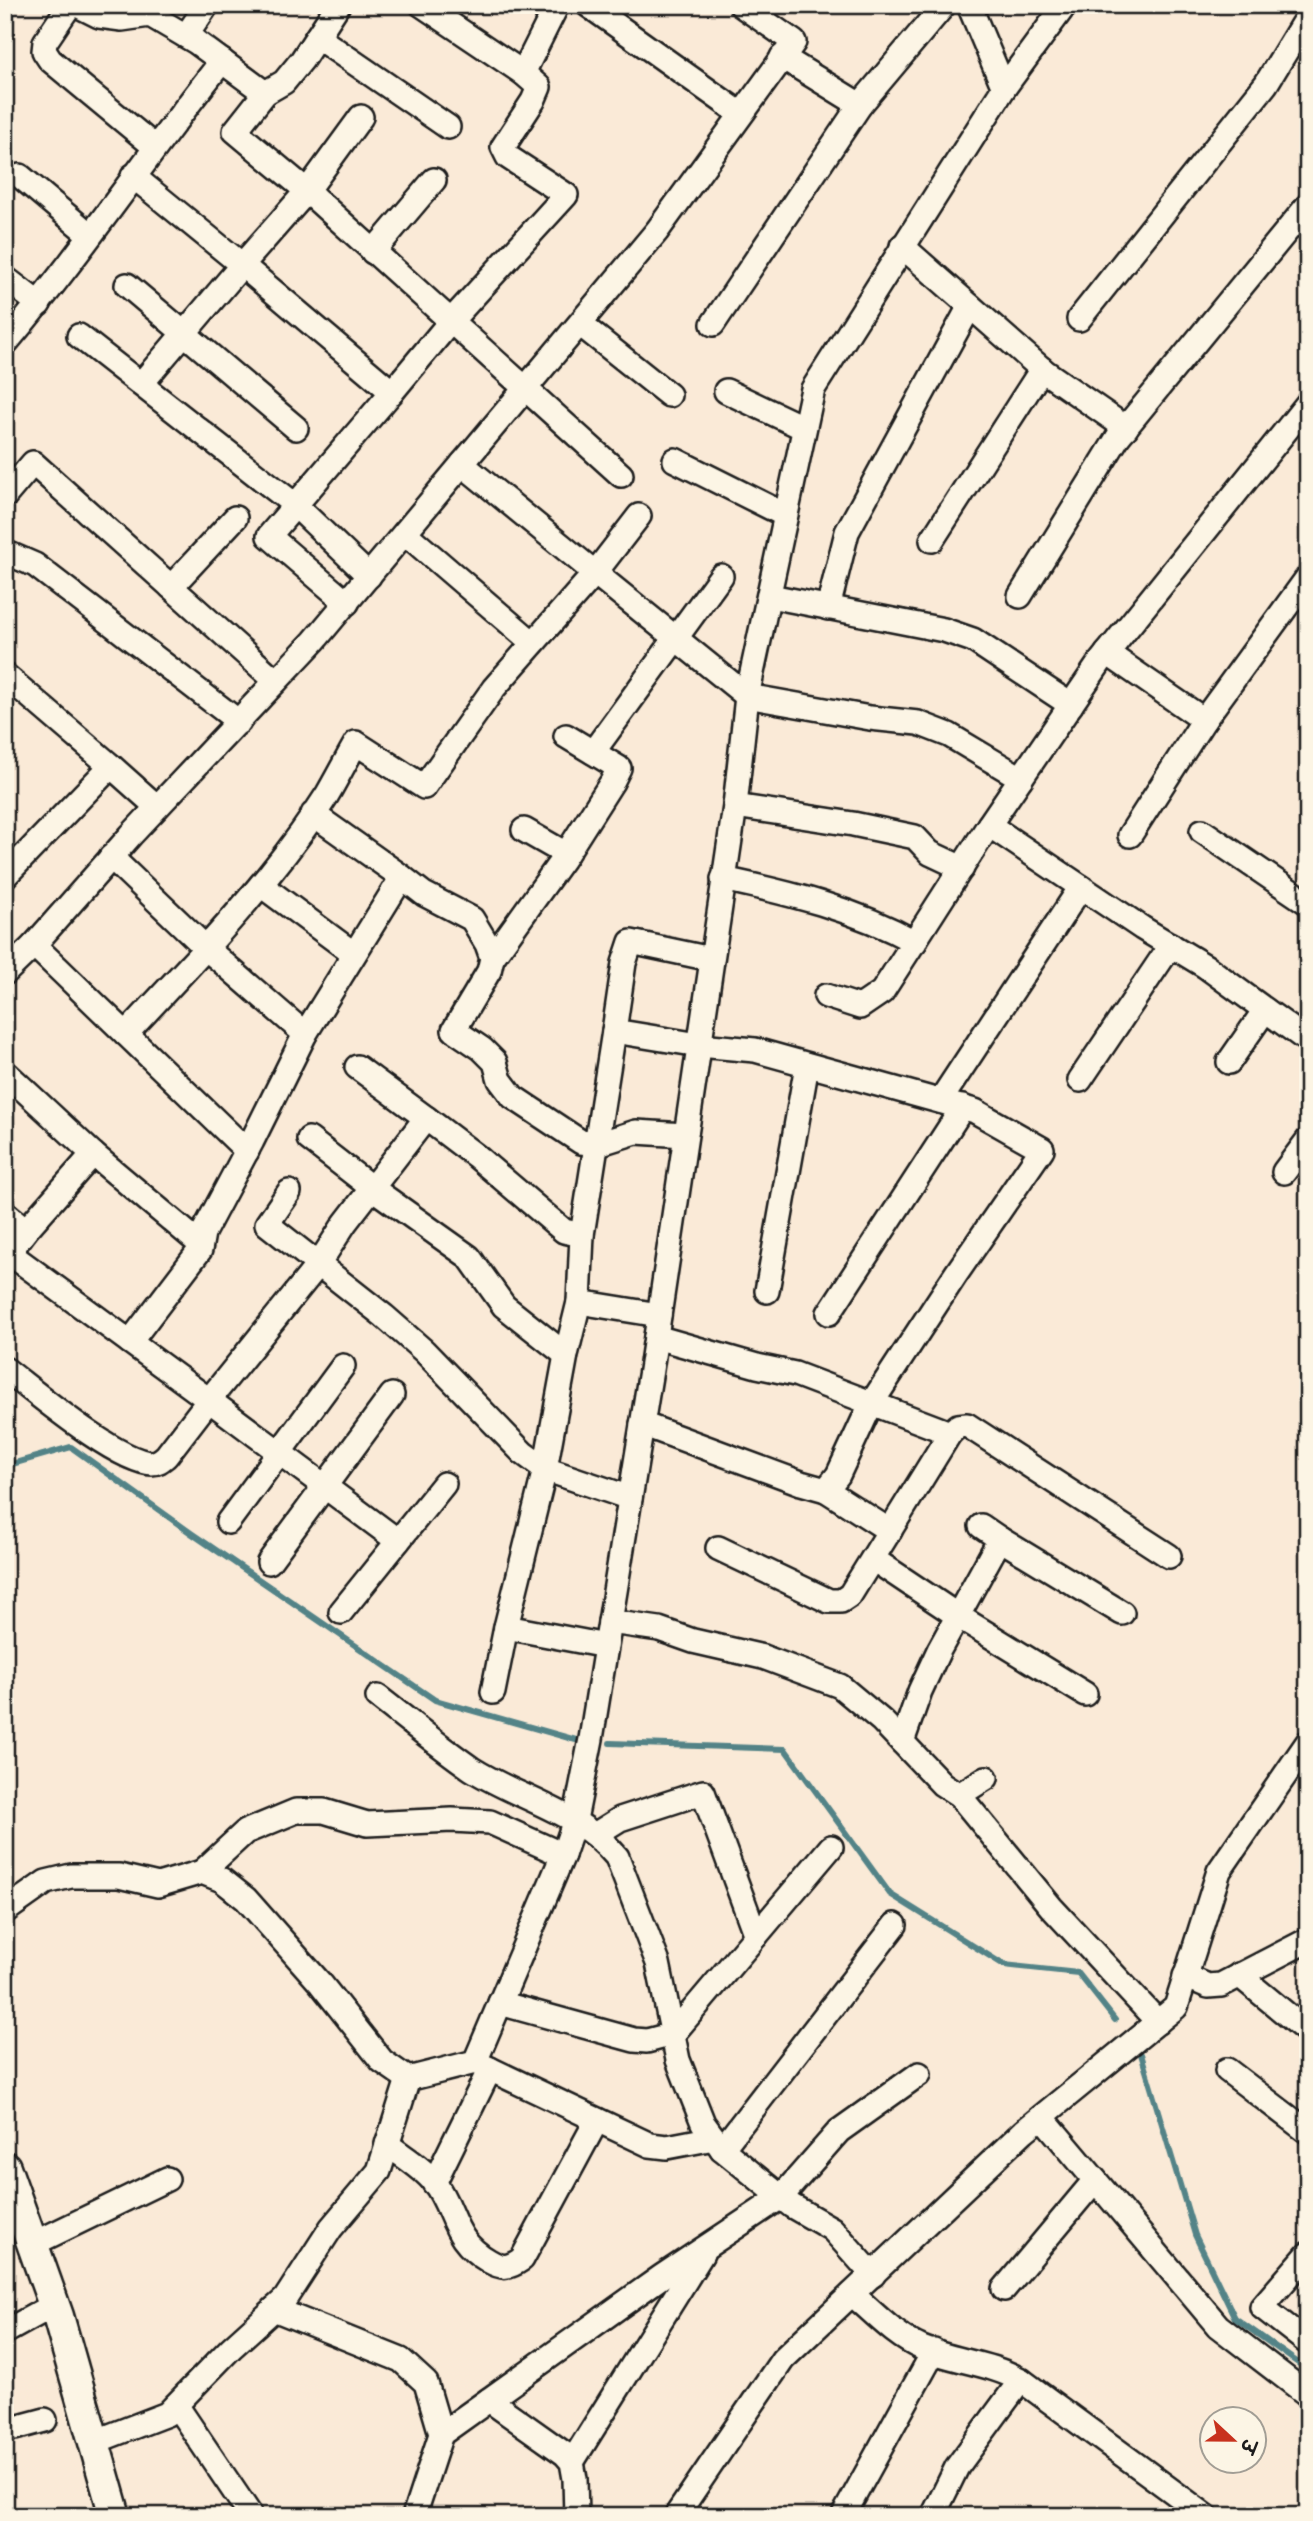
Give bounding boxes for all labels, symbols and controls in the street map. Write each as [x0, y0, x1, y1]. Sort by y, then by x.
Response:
north arrow [1198, 2406, 1268, 2476]
text: उ [1233, 2433, 1262, 2459]

